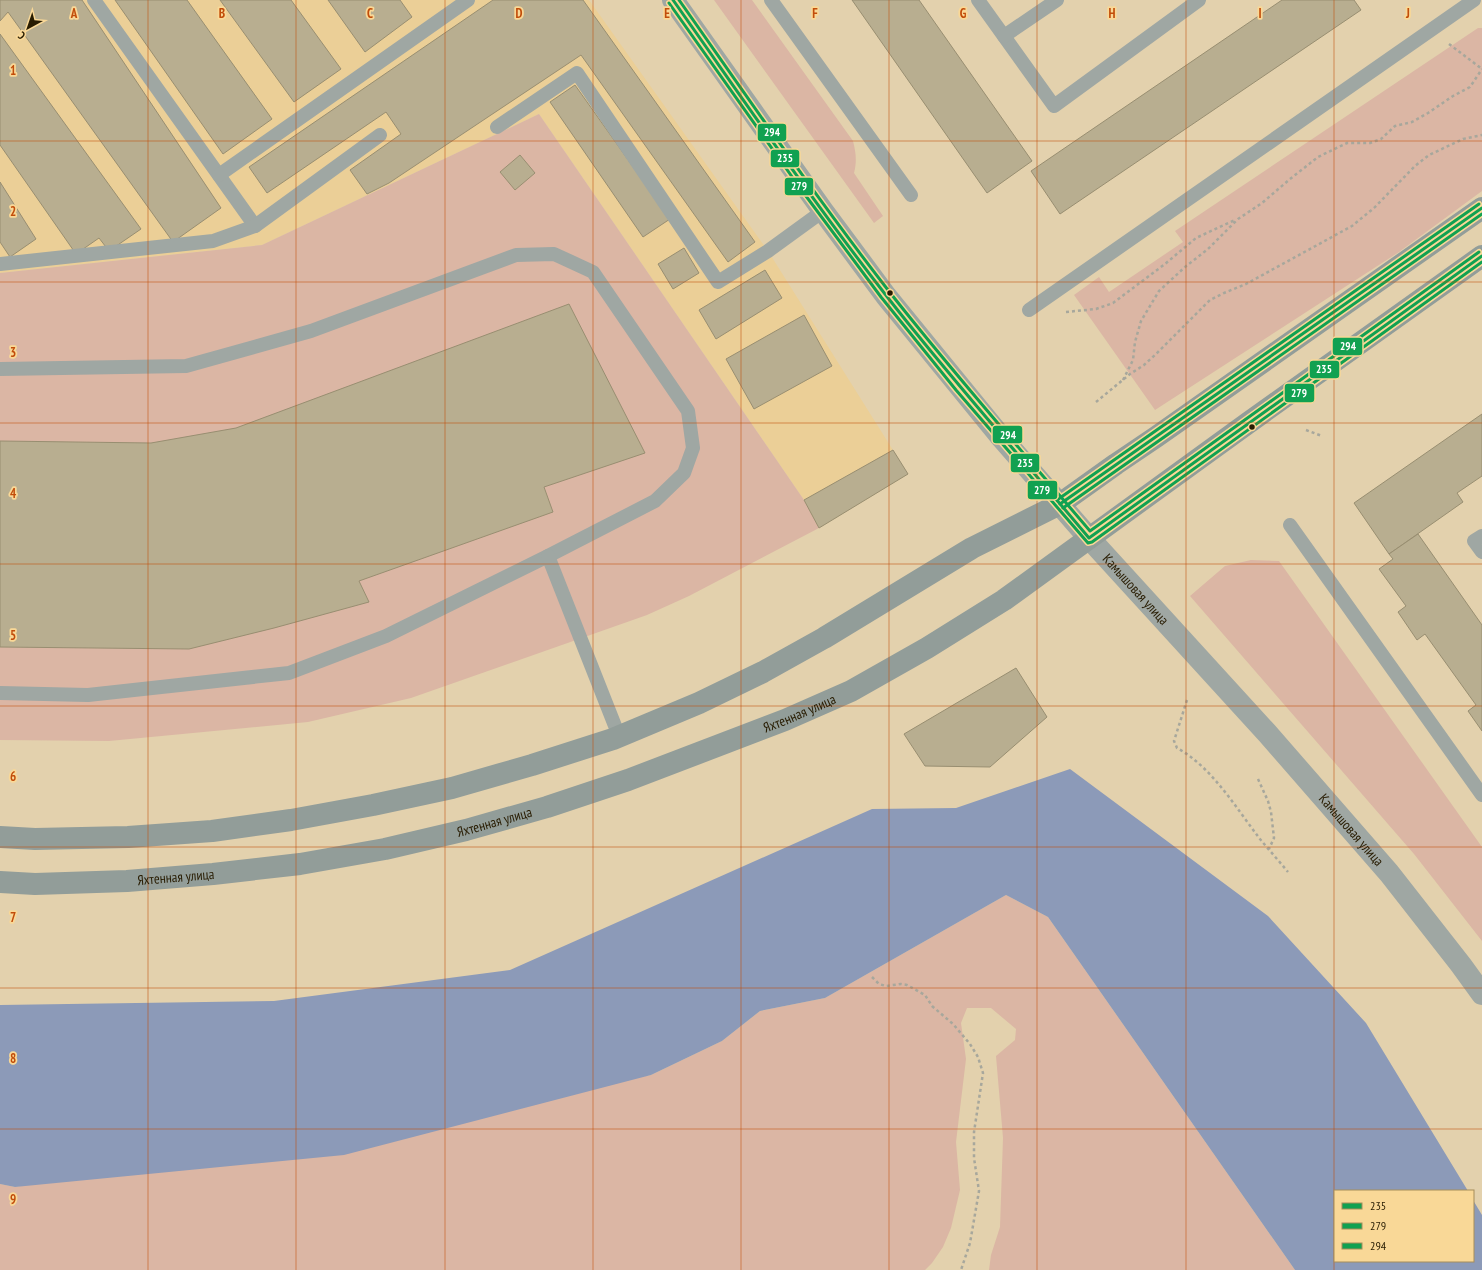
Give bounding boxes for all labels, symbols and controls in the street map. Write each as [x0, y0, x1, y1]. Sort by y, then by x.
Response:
text: A [70, 5, 78, 22]
text: B [219, 5, 225, 22]
text: C [367, 5, 373, 22]
text: D [516, 5, 523, 22]
text: E [664, 5, 670, 22]
text: F [812, 5, 818, 22]
text: G [960, 5, 967, 22]
text: H [1109, 5, 1116, 22]
text: I [1258, 5, 1262, 22]
text: J [1405, 5, 1410, 22]
north arrow [8, 8, 48, 48]
text: С [15, 29, 28, 43]
text: 1 [10, 62, 16, 79]
line badge: 294 [757, 123, 787, 142]
text: 294 [764, 125, 781, 139]
line badge: 235 [770, 149, 800, 168]
text: 235 [777, 151, 793, 165]
line badge: 279 [784, 177, 814, 196]
text: 279 [791, 179, 807, 193]
text: 2 [10, 203, 16, 220]
unlabelled marker [885, 288, 895, 298]
line badge: 294 [1332, 337, 1363, 356]
text: 294 [1340, 339, 1357, 353]
text: 3 [10, 344, 16, 361]
line badge: 235 [1309, 360, 1340, 379]
text: 235 [1316, 362, 1332, 376]
line badge: 279 [1284, 383, 1315, 403]
text: 279 [1291, 386, 1307, 400]
unlabelled marker [1247, 422, 1257, 432]
line badge: 294 [992, 425, 1023, 444]
text: 294 [1000, 428, 1017, 442]
line badge: 235 [1010, 453, 1040, 473]
text: 235 [1017, 456, 1033, 470]
line badge: 279 [1027, 480, 1058, 500]
text: 279 [1034, 483, 1050, 497]
text: 4 [10, 485, 17, 502]
street label: Камышовая улица [1099, 550, 1173, 629]
text: 5 [10, 627, 16, 644]
street label: Яхтенная улица [761, 690, 838, 737]
text: 6 [10, 768, 16, 785]
street label: Камышовая улица [1315, 790, 1388, 870]
street label: Яхтенная улица [455, 803, 534, 841]
street label: Яхтенная улица [137, 865, 215, 889]
text: 7 [10, 909, 16, 926]
text: 8 [10, 1050, 16, 1067]
legend [1334, 1190, 1474, 1262]
text: 9 [10, 1191, 16, 1208]
text: 235 [1370, 1198, 1386, 1213]
text: 279 [1370, 1218, 1386, 1233]
text: 294 [1370, 1238, 1387, 1253]

